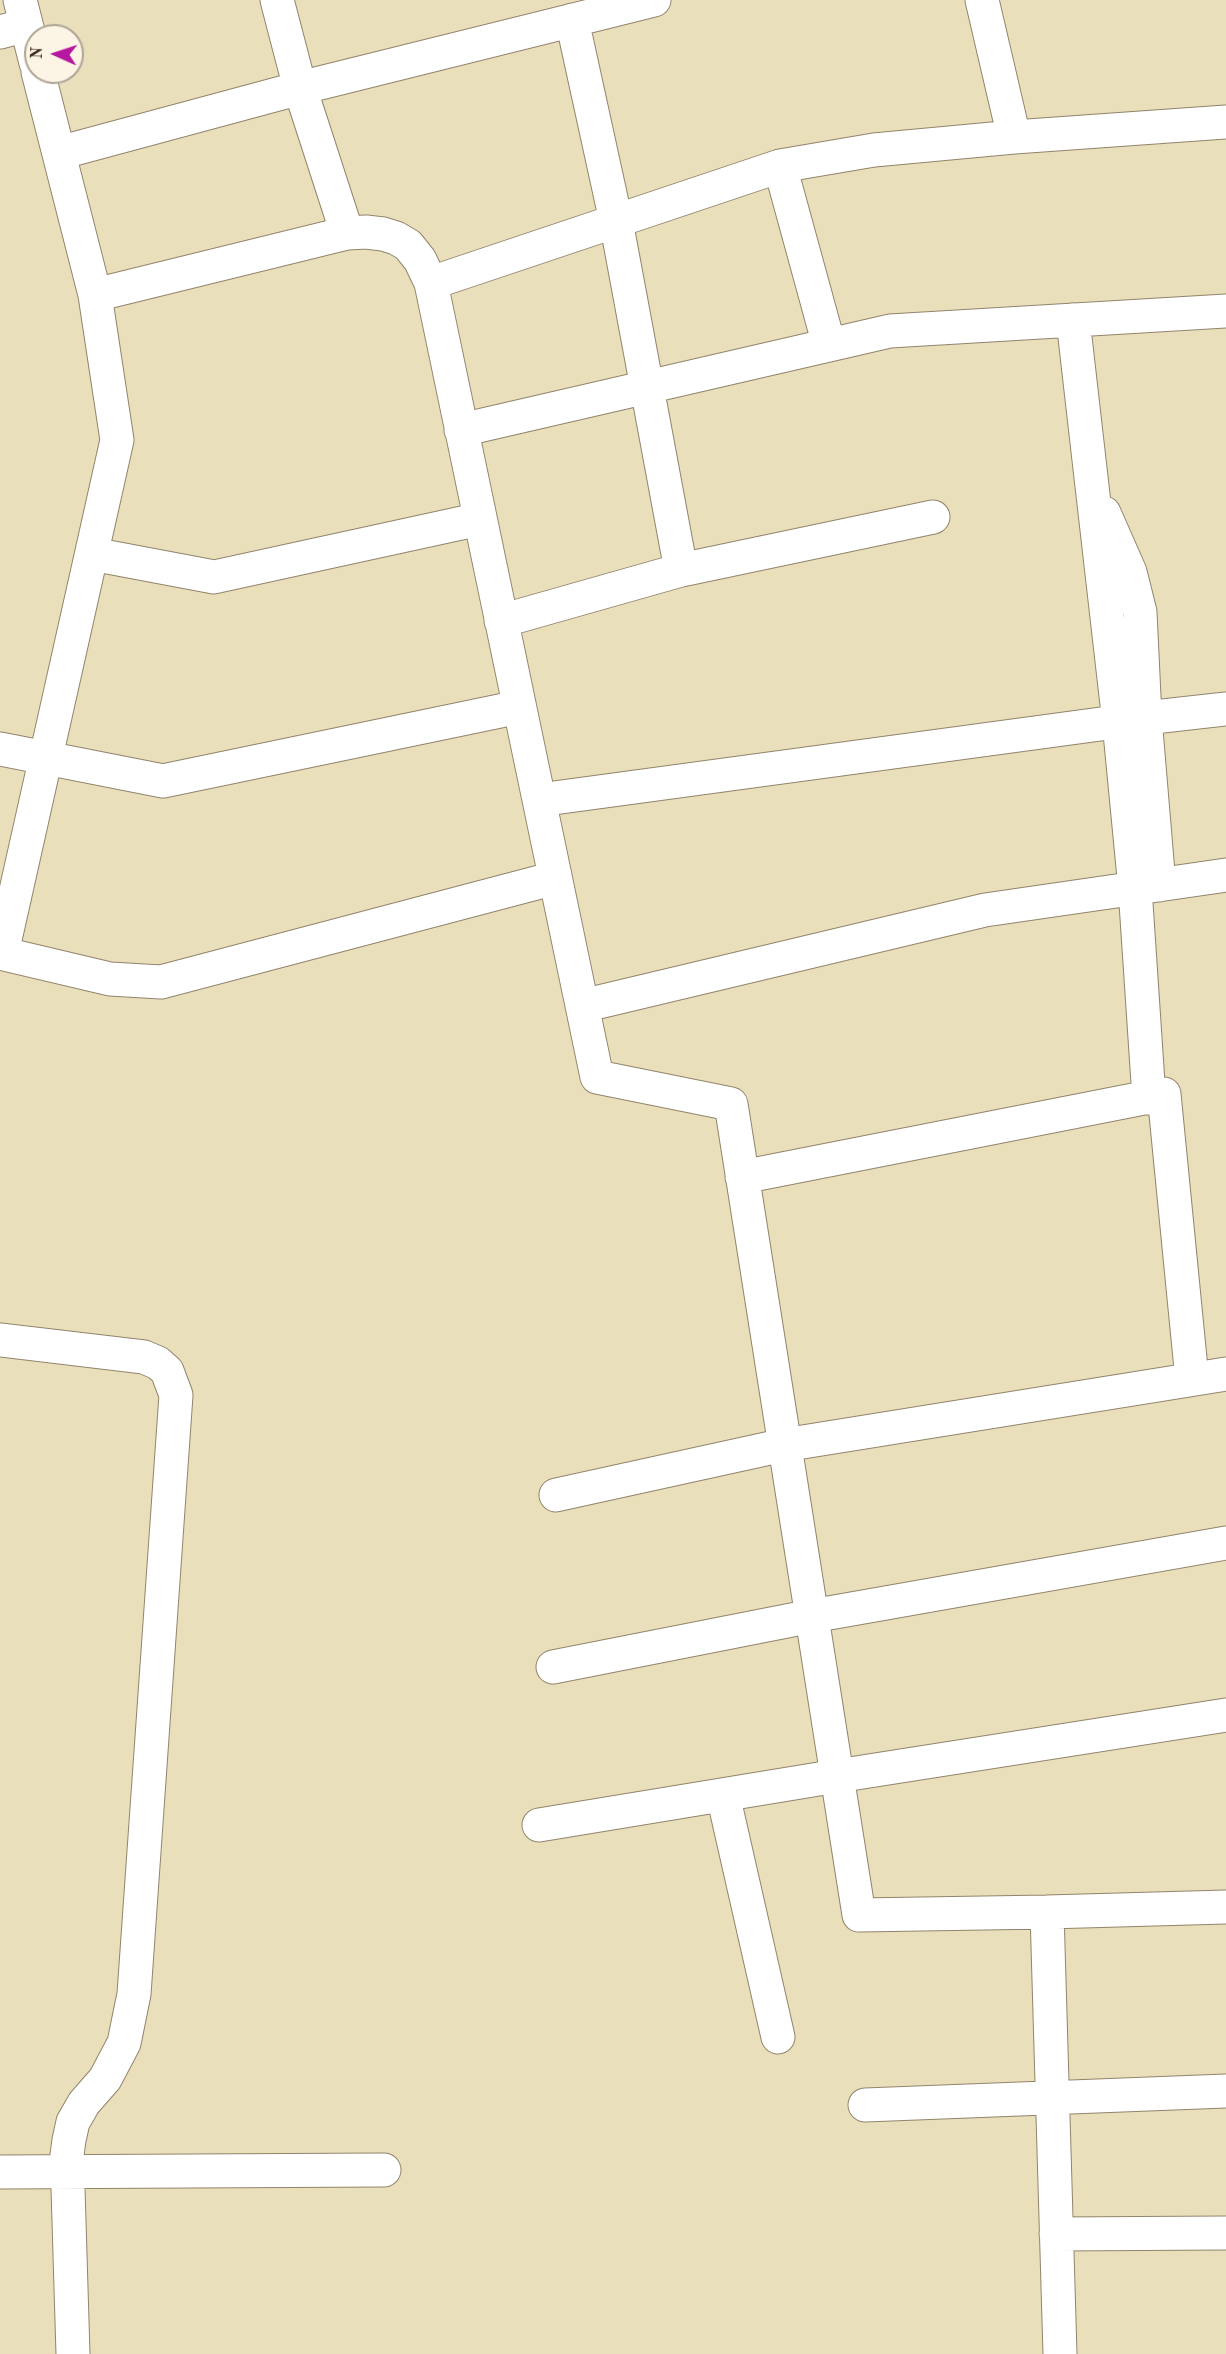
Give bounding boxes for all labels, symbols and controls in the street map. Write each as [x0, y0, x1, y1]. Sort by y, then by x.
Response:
north arrow [24, 24, 84, 84]
text: N [30, 47, 46, 60]

